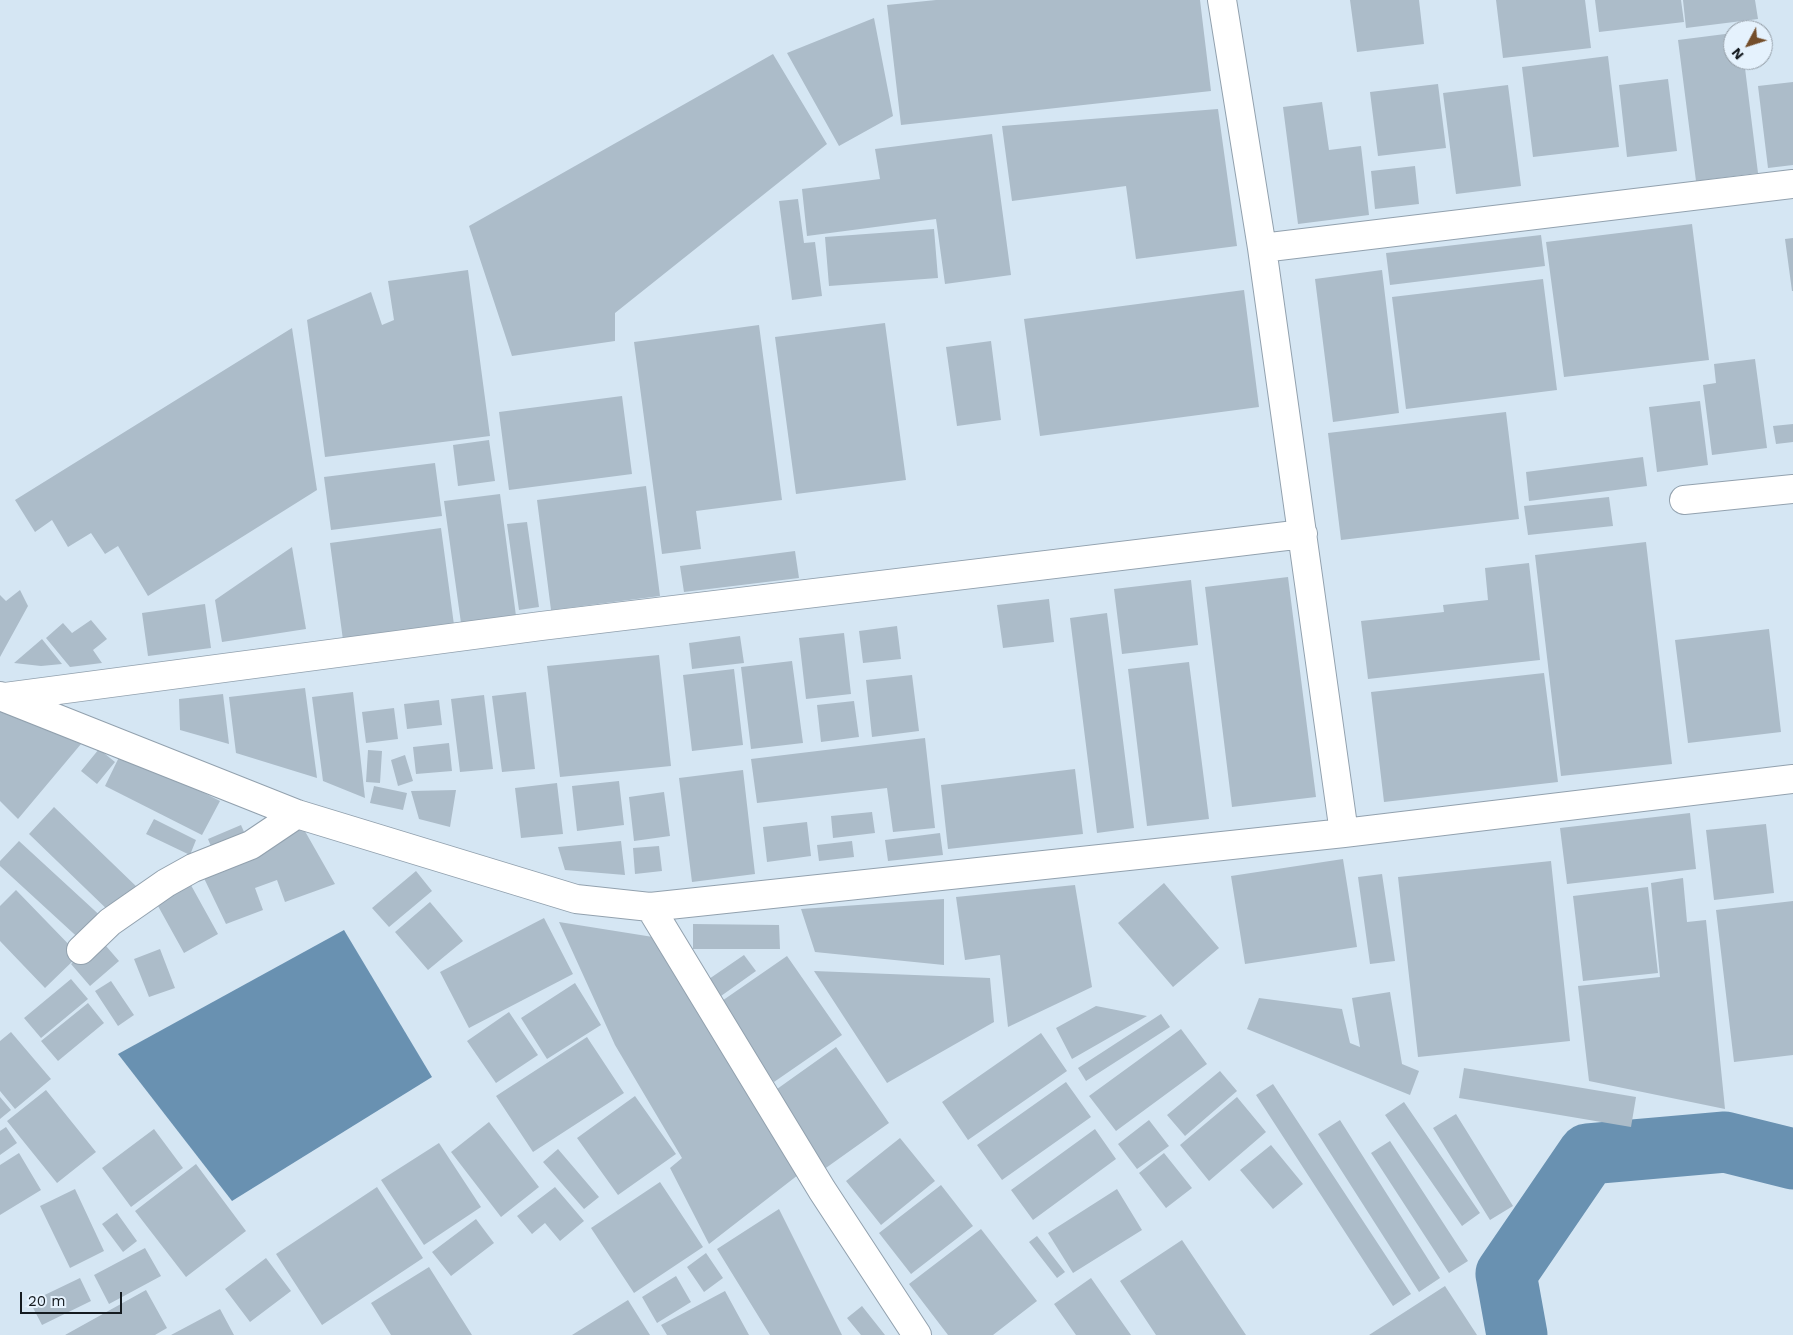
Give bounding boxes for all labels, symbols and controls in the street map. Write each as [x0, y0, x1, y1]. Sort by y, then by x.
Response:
north arrow [1723, 20, 1773, 70]
text: N [1728, 45, 1747, 63]
scale bar [22, 1282, 125, 1314]
text: 20 m [28, 1292, 66, 1310]

